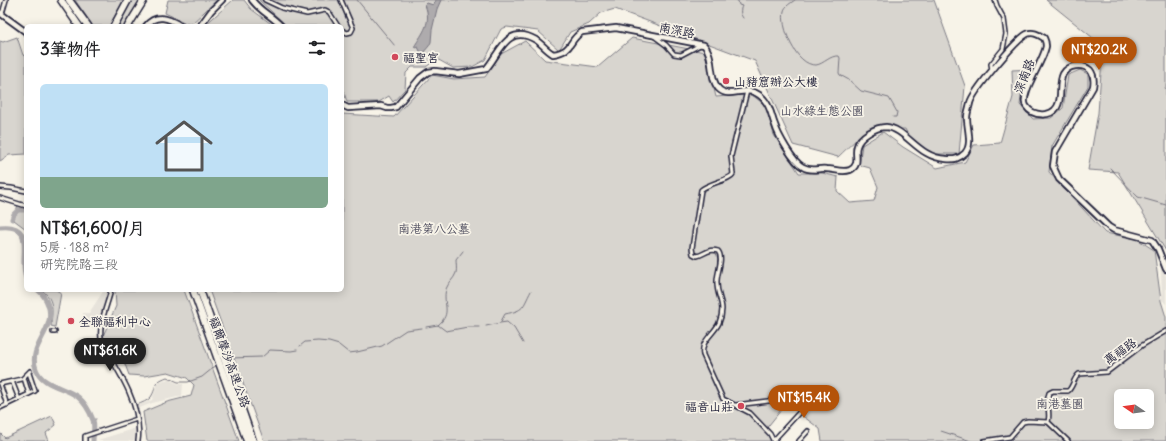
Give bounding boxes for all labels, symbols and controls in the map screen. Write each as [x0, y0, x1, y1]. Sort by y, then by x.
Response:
street label: 南深路 [658, 19, 696, 41]
icon: filters [306, 37, 328, 59]
pin: NT$20.2K [1058, 37, 1140, 71]
text: 3筆物件 [40, 38, 101, 60]
text: NT$20.2K [1071, 41, 1127, 58]
place label: 福聖宮 [403, 50, 439, 65]
marker: 福聖宮 [390, 52, 400, 62]
street label: 深南路 [1011, 57, 1037, 95]
place label: 山豬窟辦公大樓 [734, 74, 818, 89]
marker: 山豬窟辦公大樓 [721, 76, 731, 86]
park label: 山水綠生態公園 [780, 103, 864, 118]
icon: home [148, 110, 220, 182]
text: NT$61,600/月 [40, 217, 145, 239]
park label: 南港第八公墓 [398, 221, 470, 236]
text: 5房 · 188 m² [40, 239, 109, 256]
text: 研究院路三段 [40, 256, 118, 273]
place label: 全聯福利中心 [79, 314, 151, 329]
street label: 福爾摩沙高速公路 [207, 314, 253, 410]
marker: 全聯福利中心 [66, 316, 76, 326]
street label: 萬福路 [1101, 335, 1139, 367]
pin: NT$61.6K [69, 338, 151, 372]
text: NT$61.6K [83, 342, 137, 359]
pin: NT$15.4K [763, 385, 845, 419]
text: NT$15.4K [777, 389, 831, 406]
north arrow [1114, 389, 1154, 429]
map controls [1114, 389, 1154, 429]
park label: 南港墓園 [1036, 396, 1084, 411]
place label: 福音山莊 [685, 399, 733, 414]
marker: 福音山莊 [736, 401, 746, 411]

